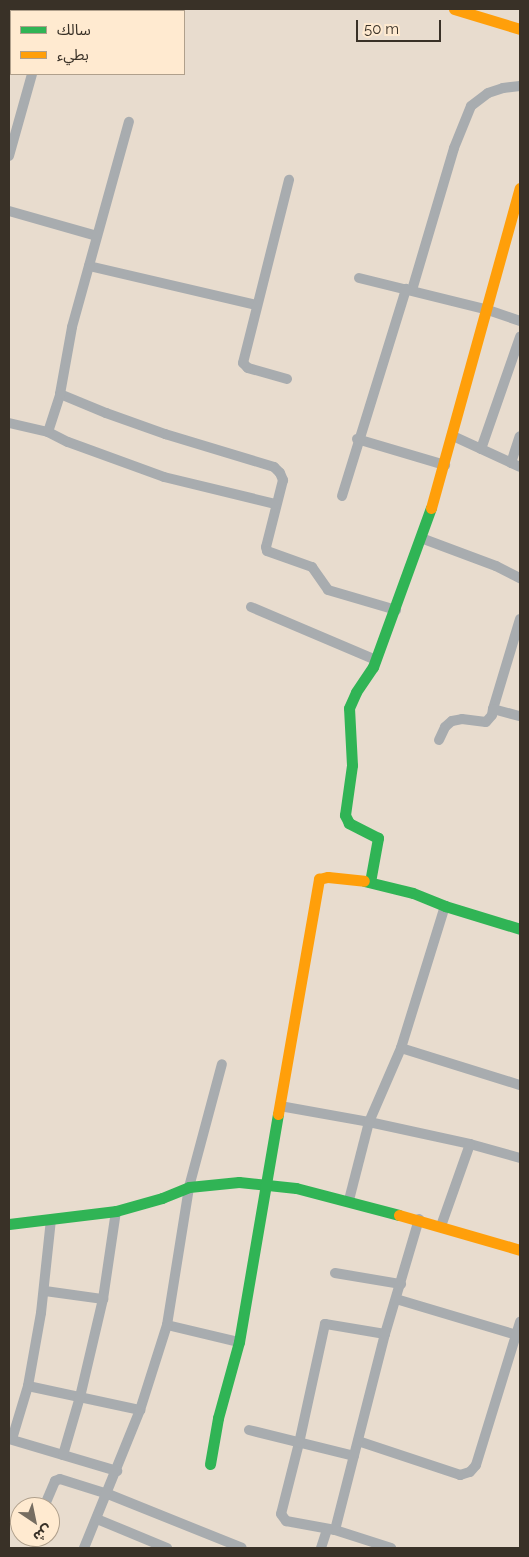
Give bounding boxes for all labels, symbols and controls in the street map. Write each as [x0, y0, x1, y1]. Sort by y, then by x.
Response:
legend [10, 10, 185, 75]
scale bar [359, 10, 444, 42]
text: 50 m [364, 20, 399, 38]
text: سالك [57, 21, 91, 39]
text: بطيء [57, 46, 89, 64]
north arrow [10, 1497, 60, 1547]
text: ش [30, 1522, 55, 1546]

